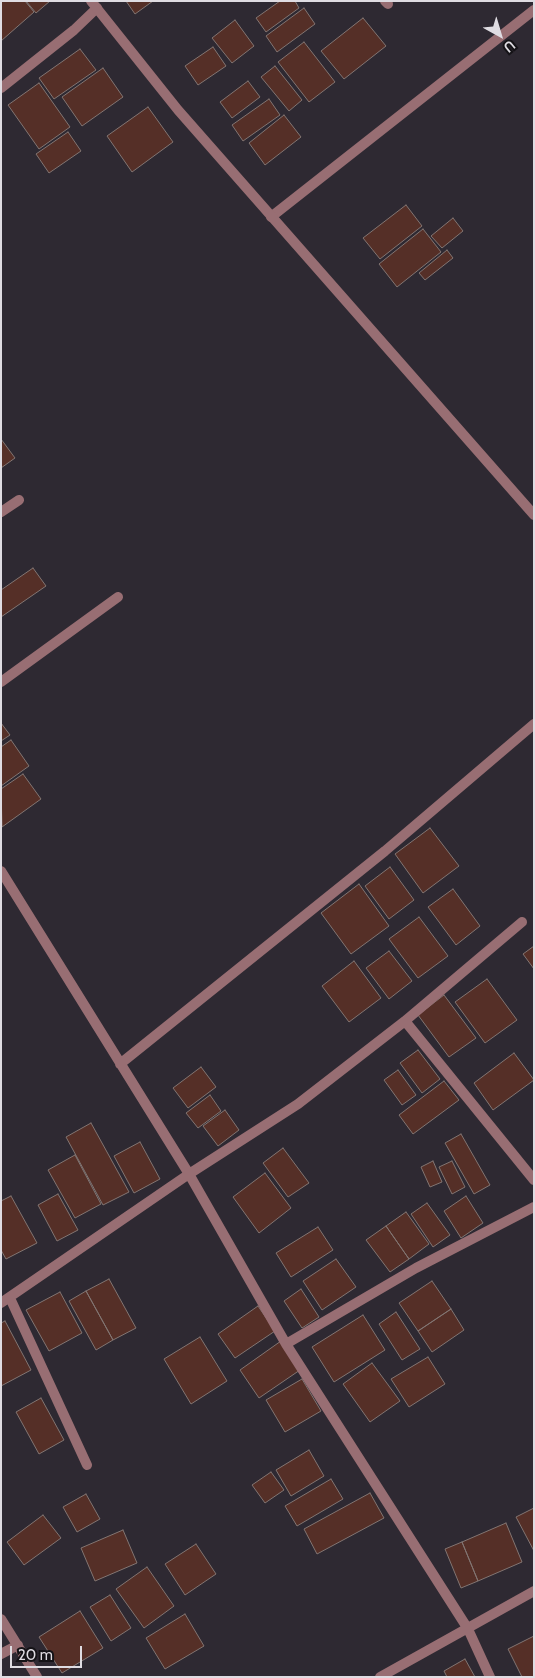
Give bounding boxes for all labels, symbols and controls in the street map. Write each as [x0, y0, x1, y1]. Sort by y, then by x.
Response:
north arrow [475, 10, 525, 60]
text: U [500, 36, 519, 57]
scale bar [12, 1636, 85, 1668]
text: 20 m [18, 1646, 53, 1664]

